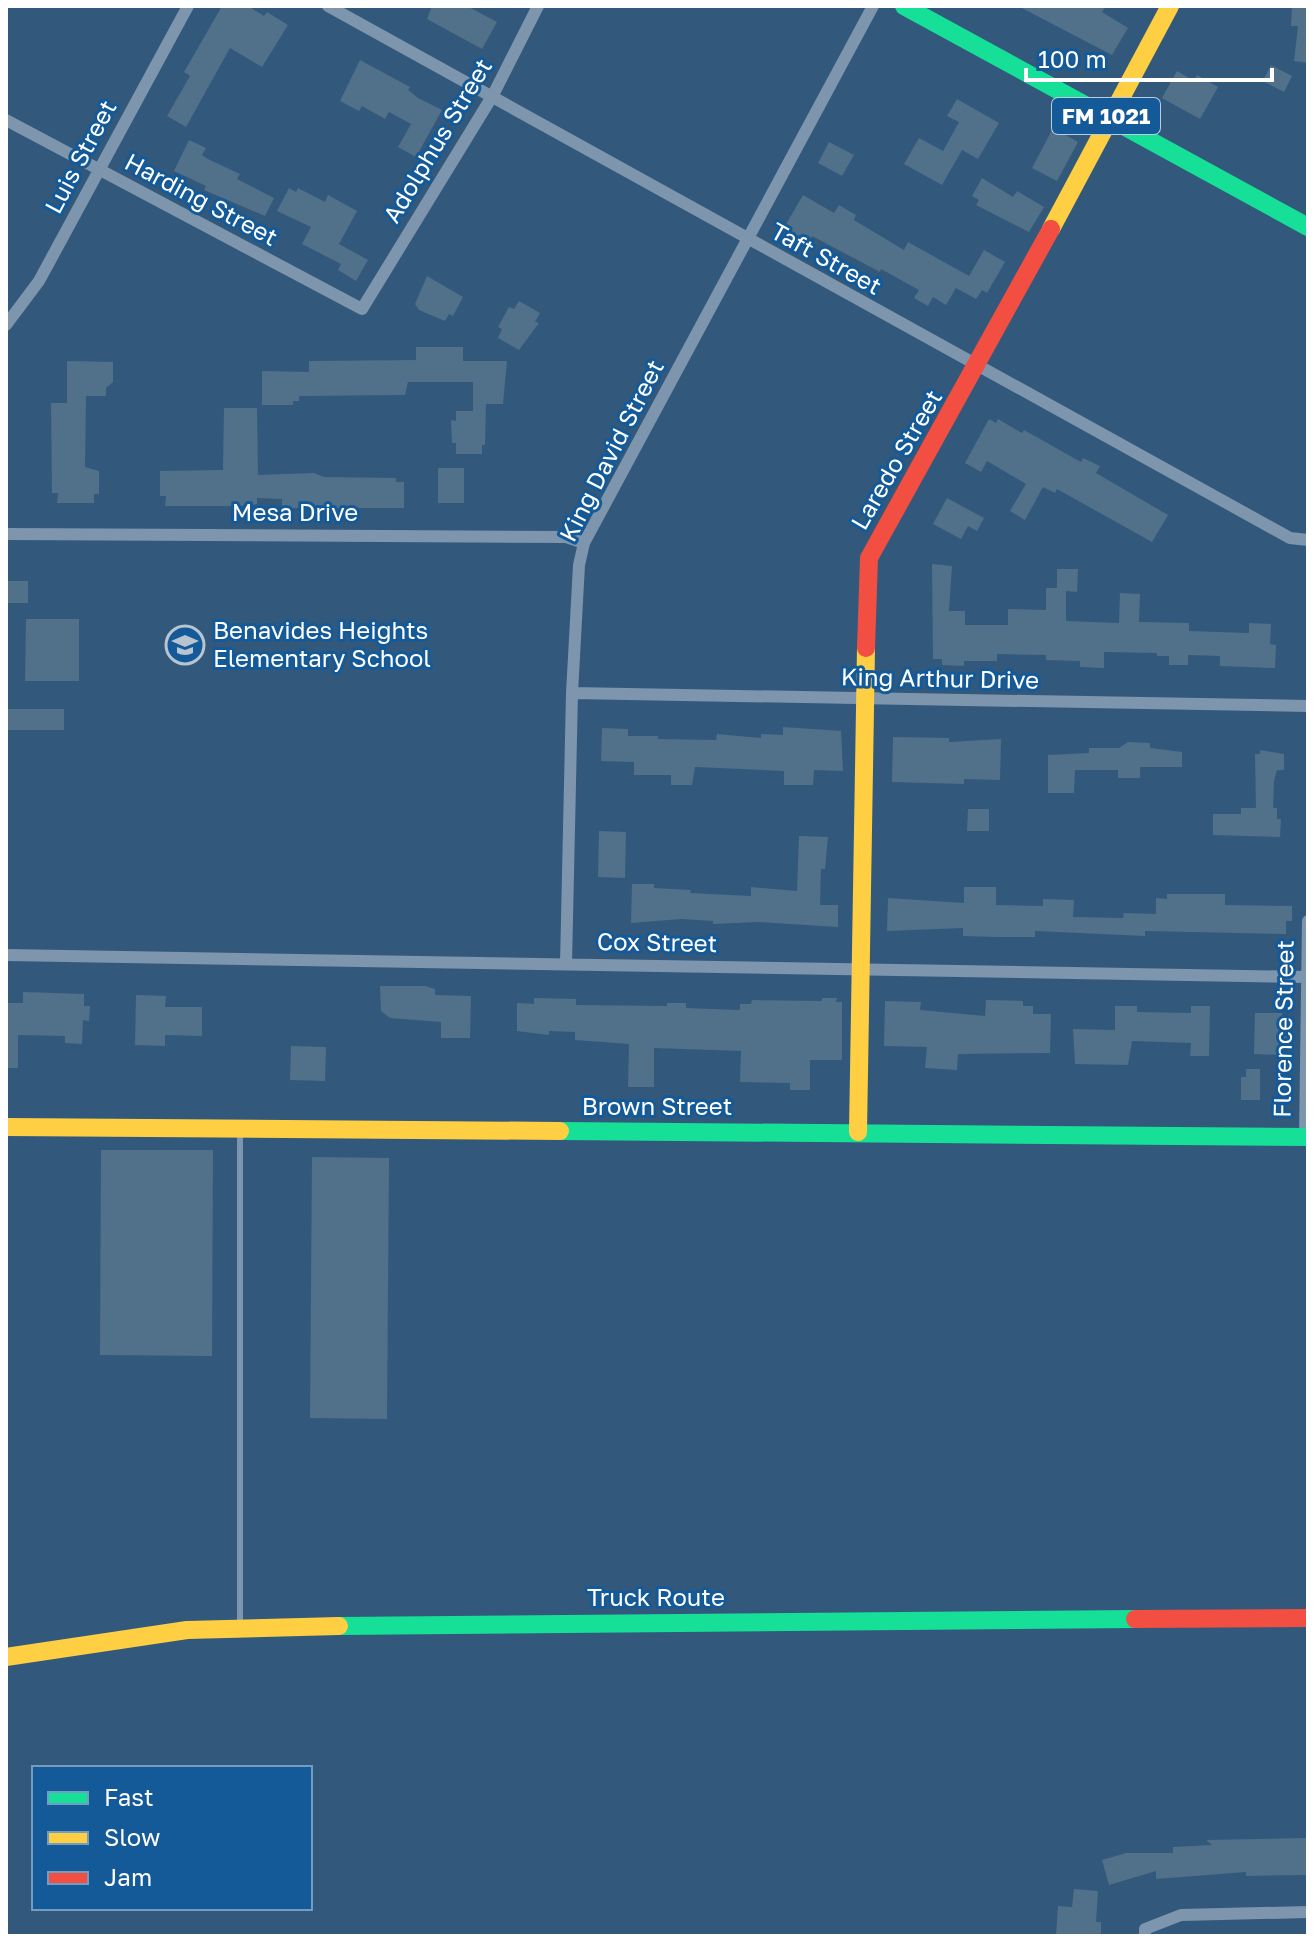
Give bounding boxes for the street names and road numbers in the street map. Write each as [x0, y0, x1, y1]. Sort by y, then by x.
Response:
street label: Adolphus Street [376, 53, 497, 228]
street label: Luis Street [38, 95, 122, 218]
road number: FM 1021 [1052, 98, 1160, 134]
street label: Harding Street [120, 146, 283, 251]
street label: Taft Street [766, 215, 887, 300]
street label: King David Street [552, 355, 669, 546]
street label: Laredo Street [844, 384, 947, 534]
street label: Mesa Drive [232, 497, 358, 526]
street label: King Arthur Drive [841, 661, 1039, 694]
street label: Cox Street [597, 926, 718, 957]
street label: Florence Street [1266, 940, 1299, 1118]
street label: Brown Street [582, 1091, 732, 1120]
street label: Truck Route [587, 1582, 725, 1611]

